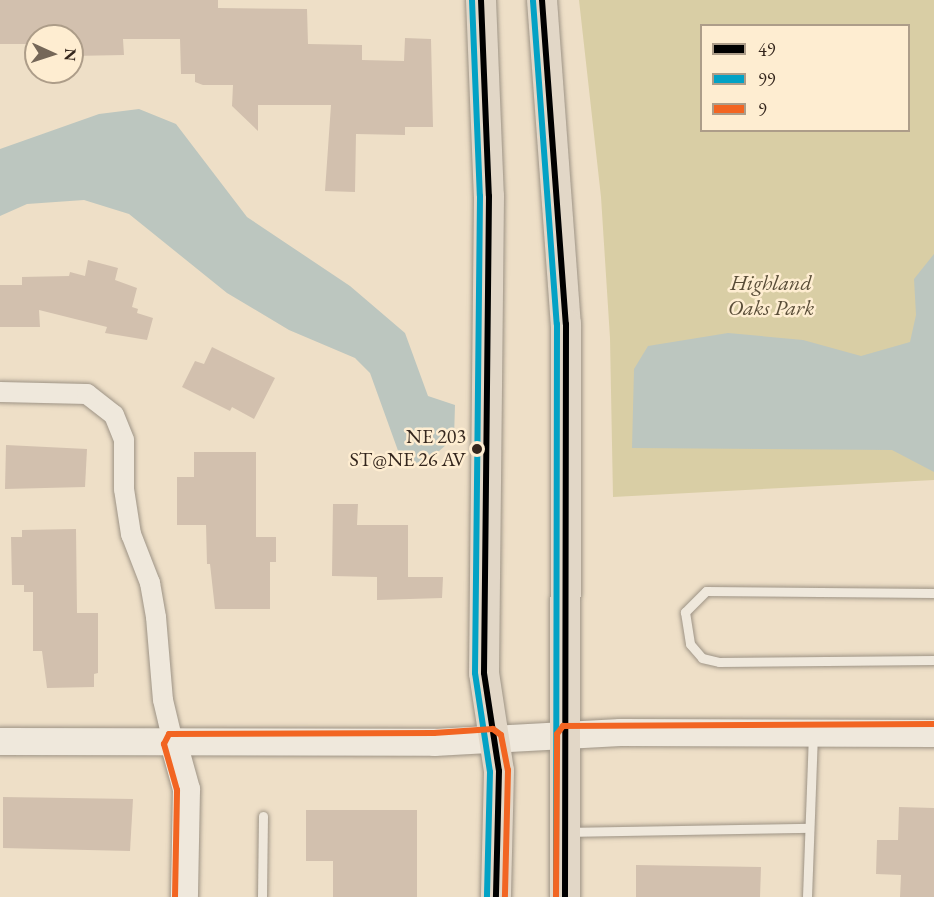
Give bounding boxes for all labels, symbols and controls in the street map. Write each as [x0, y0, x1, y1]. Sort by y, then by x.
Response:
north arrow [24, 24, 84, 84]
legend [700, 24, 910, 132]
text: 49 [758, 38, 775, 61]
text: N [60, 48, 81, 62]
text: 99 [758, 68, 775, 91]
text: 9 [758, 98, 767, 121]
park label: Highland Oaks Park [728, 269, 814, 320]
place label: NE 203 ST@NE 26 AV [350, 425, 466, 472]
marker: NE 203 ST@NE 26 AV [471, 443, 483, 455]

